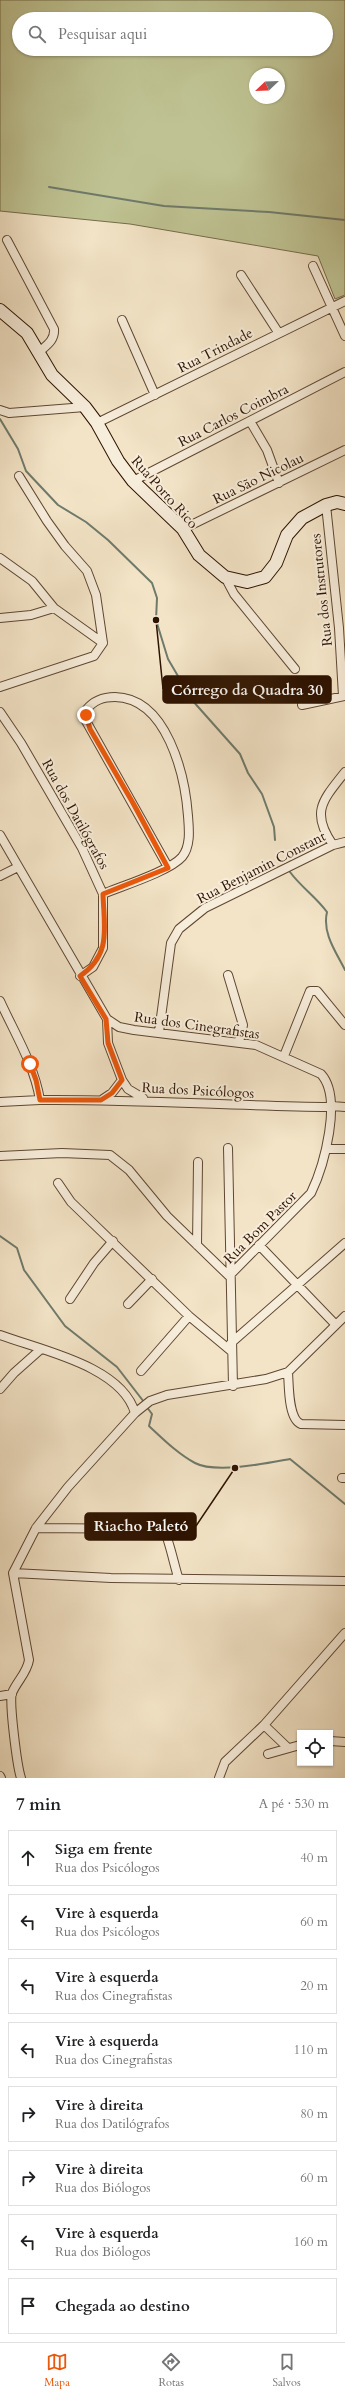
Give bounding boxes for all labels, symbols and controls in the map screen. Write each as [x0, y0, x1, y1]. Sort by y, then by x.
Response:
search box [12, 12, 333, 56]
icon: search [26, 23, 48, 45]
text: Pesquisar aqui [58, 24, 147, 44]
north arrow [249, 68, 285, 104]
street label: Rua Trindade [174, 323, 256, 377]
street label: Rua Carlos Coimbra [175, 379, 292, 451]
street label: Rua São Nicolau [210, 448, 307, 509]
street label: Rua Porto Rico [127, 452, 203, 533]
street label: Rua dos Instrutores [306, 532, 337, 647]
callout: Córrego da Quadra 30 [163, 676, 331, 703]
text: Córrego da Quadra 30 [171, 680, 323, 700]
route end [77, 706, 95, 724]
street label: Rua dos Datilógrafos [37, 756, 114, 873]
street label: Rua Benjamin Constant [194, 826, 329, 908]
street label: Rua dos Cinegrafistas [133, 1007, 261, 1044]
route start [21, 1055, 39, 1073]
street label: Rua dos Psicólogos [141, 1078, 255, 1103]
street label: Rua Bom Pastor [220, 1186, 302, 1268]
callout: Riacho Paletó [85, 1513, 196, 1540]
text: Riacho Paletó [94, 1516, 189, 1536]
map controls [297, 1730, 333, 1766]
button: locate [297, 1730, 333, 1766]
text: 7 min [16, 1793, 61, 1816]
text: A pé · 530 m [259, 1795, 329, 1813]
text: Siga em frente [55, 1839, 153, 1859]
icon: ahead [17, 1847, 39, 1869]
text: 40 m [300, 1849, 328, 1867]
text: Rua dos Psicólogos [55, 1859, 160, 1877]
text: Vire à esquerda [55, 1903, 159, 1923]
icon: left [17, 1911, 39, 1933]
text: 60 m [300, 1913, 328, 1931]
text: Rua dos Psicólogos [55, 1923, 160, 1941]
text: Vire à esquerda [55, 1967, 159, 1987]
icon: left [17, 1975, 39, 1997]
text: 20 m [300, 1977, 328, 1995]
text: Rua dos Cinegrafistas [55, 1987, 172, 2005]
text: Vire à esquerda [55, 2031, 159, 2051]
icon: left [17, 2039, 39, 2061]
text: 110 m [294, 2041, 328, 2059]
text: Rua dos Cinegrafistas [55, 2051, 172, 2069]
text: Vire à direita [55, 2095, 143, 2115]
icon: right [17, 2103, 39, 2125]
text: 80 m [300, 2105, 328, 2123]
text: Rua dos Datilógrafos [55, 2115, 169, 2133]
text: Vire à direita [55, 2159, 143, 2179]
icon: right [17, 2167, 39, 2189]
text: 60 m [300, 2169, 328, 2187]
text: Rua dos Biólogos [55, 2179, 151, 2197]
text: Vire à esquerda [55, 2223, 159, 2243]
icon: left [17, 2231, 39, 2253]
text: 160 m [294, 2233, 328, 2251]
text: Rua dos Biólogos [55, 2243, 151, 2261]
icon: arrive [17, 2295, 39, 2317]
text: Chegada ao destino [55, 2296, 190, 2316]
tab: Mapa [44, 2351, 70, 2390]
tab: Rotas [158, 2351, 184, 2390]
tab: Salvos [272, 2351, 301, 2390]

